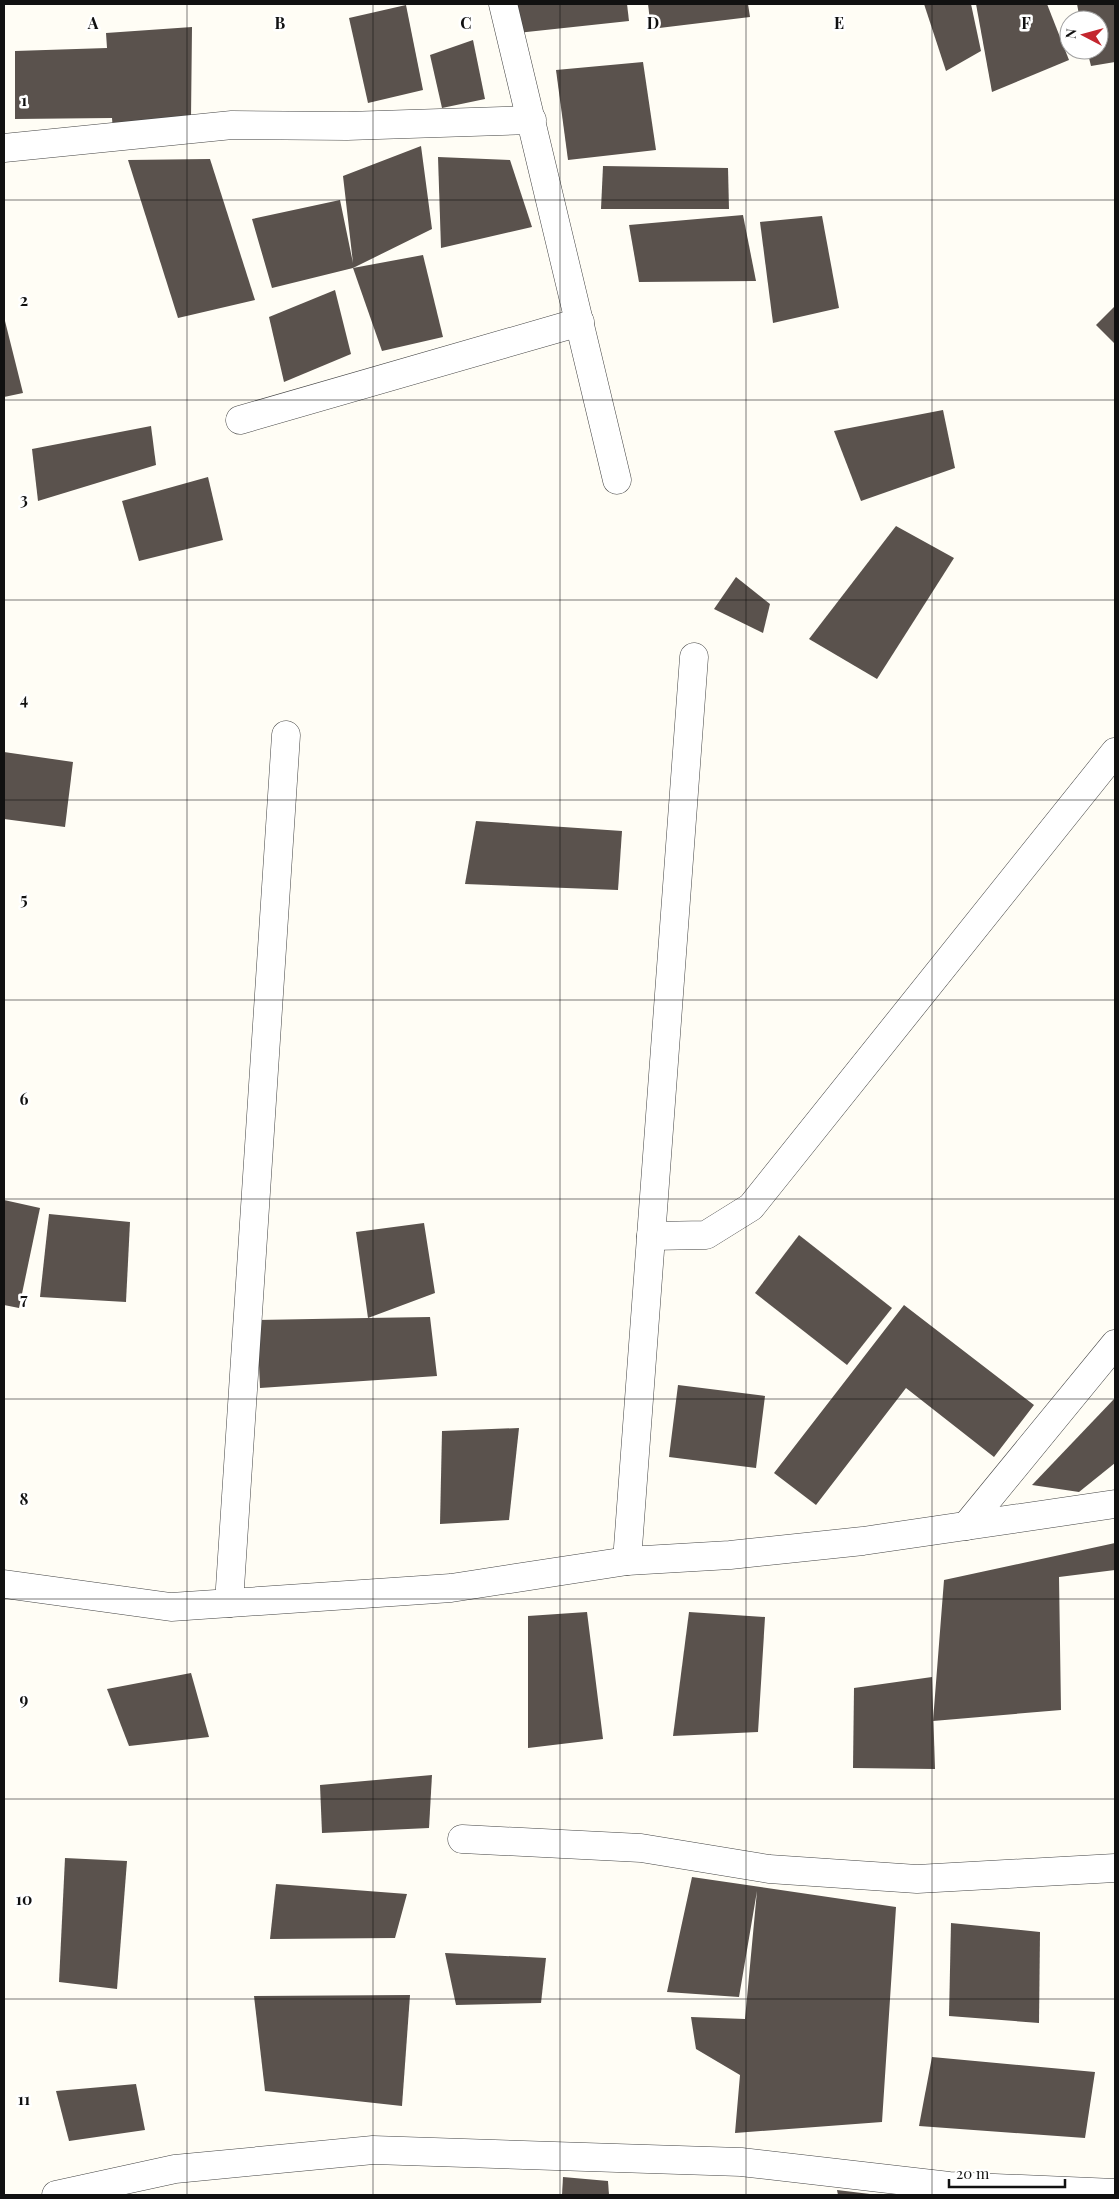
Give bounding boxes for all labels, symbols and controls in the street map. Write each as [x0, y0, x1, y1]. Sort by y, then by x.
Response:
north arrow [1059, 10, 1109, 60]
text: A [87, 12, 99, 33]
text: B [275, 12, 286, 33]
text: C [460, 12, 472, 33]
text: D [647, 12, 659, 33]
text: E [834, 12, 844, 33]
text: F [1021, 12, 1031, 33]
text: N [1061, 28, 1081, 40]
text: 1 [21, 89, 27, 110]
text: 2 [20, 289, 28, 310]
text: 3 [20, 488, 28, 509]
text: 4 [20, 688, 28, 709]
text: 5 [20, 888, 28, 909]
text: 6 [20, 1088, 29, 1109]
text: 7 [20, 1288, 28, 1309]
text: 8 [20, 1488, 29, 1509]
text: 9 [20, 1688, 29, 1709]
text: 10 [16, 1888, 32, 1909]
text: 11 [18, 2088, 30, 2109]
scale bar [949, 2156, 1065, 2188]
text: 20 m [956, 2163, 990, 2183]

